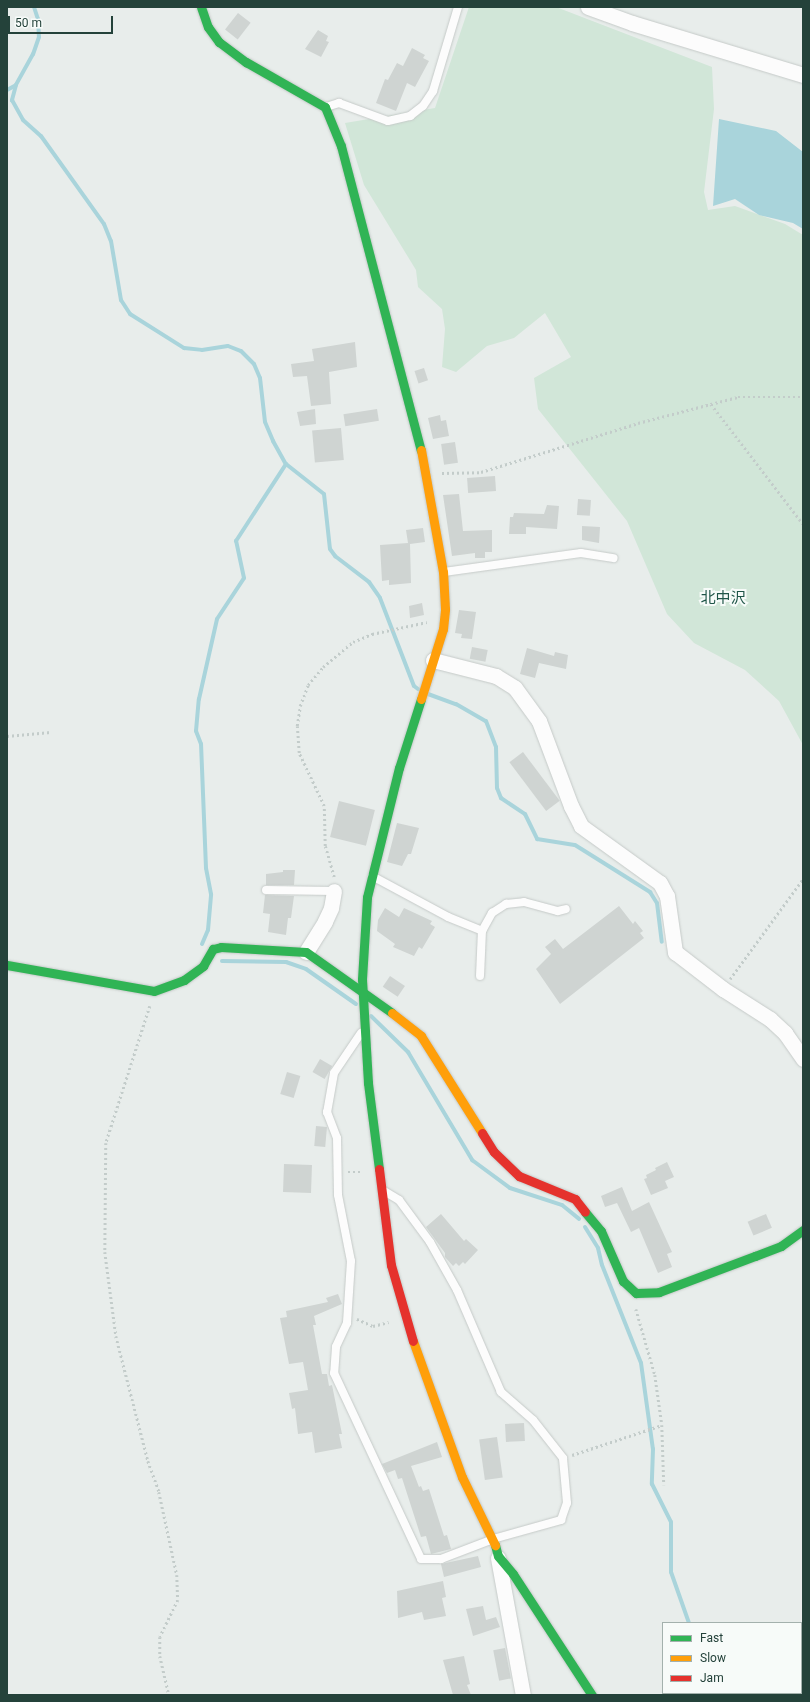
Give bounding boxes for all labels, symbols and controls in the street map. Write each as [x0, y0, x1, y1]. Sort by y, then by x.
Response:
scale bar [10, 8, 115, 34]
text: 50 m [15, 16, 42, 30]
district label: 北中沢 [701, 590, 745, 608]
legend [662, 1622, 802, 1694]
text: Fast [700, 1631, 723, 1645]
text: Slow [700, 1651, 726, 1665]
text: Jam [700, 1671, 724, 1685]

